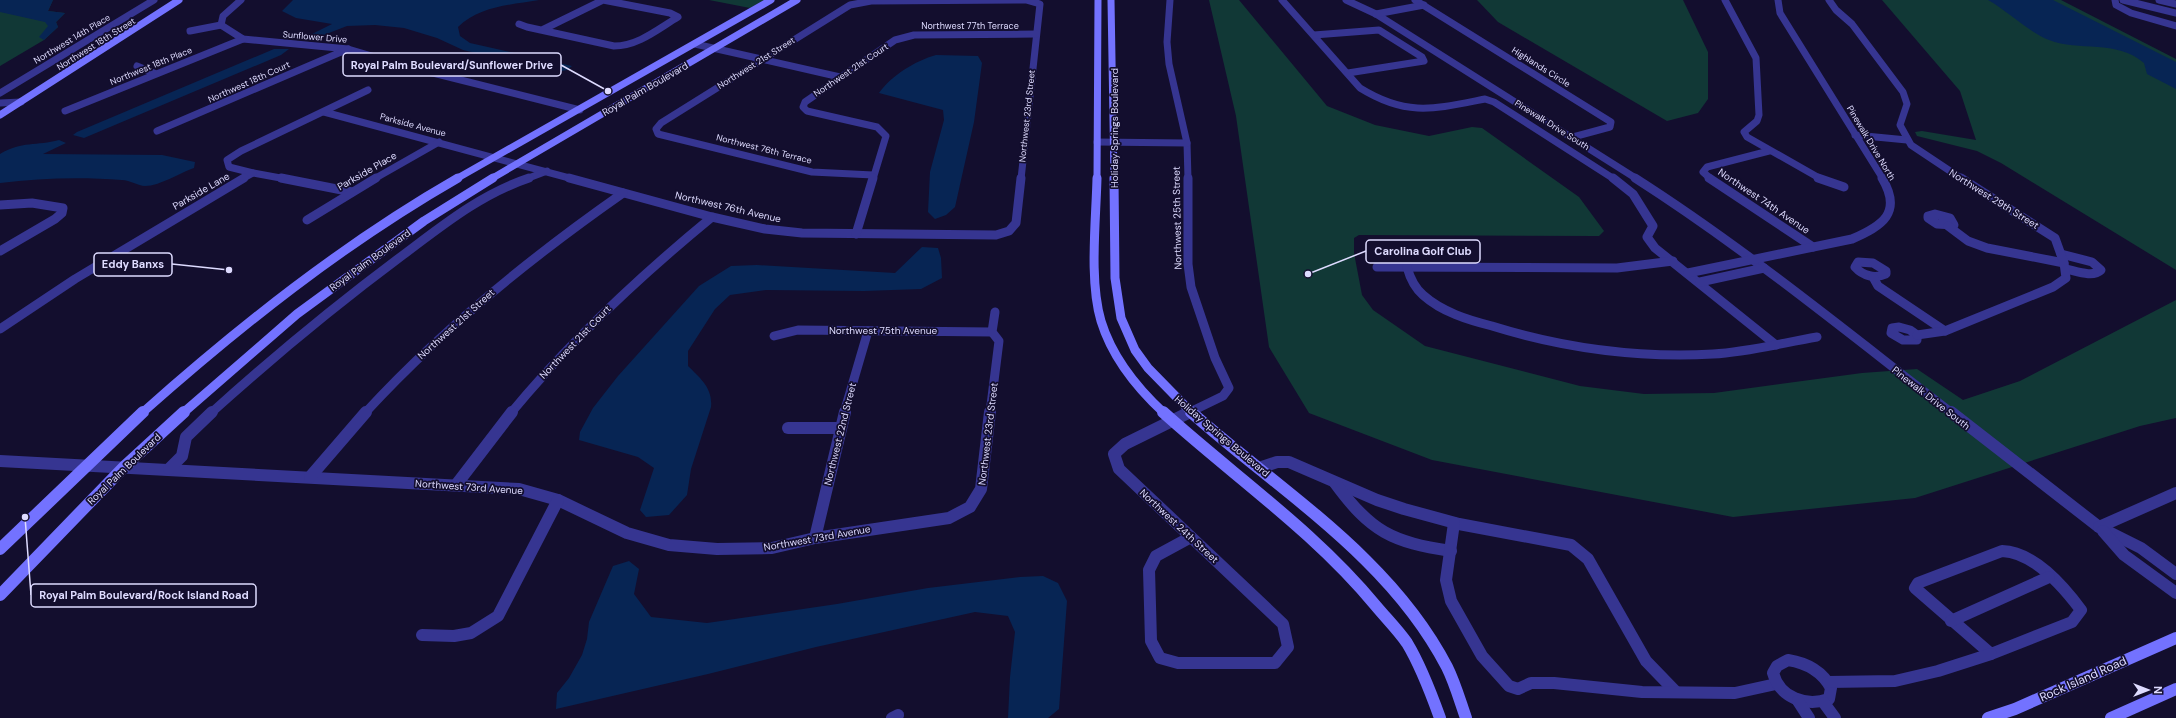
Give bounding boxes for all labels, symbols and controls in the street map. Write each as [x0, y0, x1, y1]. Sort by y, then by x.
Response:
street label: Northwest 14th Place [31, 11, 113, 67]
street label: Northwest 18th Street [54, 15, 138, 73]
street label: Northwest 77th Terrace [921, 20, 1019, 32]
street label: Sunflower Drive [282, 28, 348, 46]
street label: Northwest 21st Street [715, 34, 797, 92]
street label: Northwest 21st Court [811, 40, 891, 99]
street label: Northwest 18th Place [108, 44, 194, 88]
street label: Highlands Circle [1509, 44, 1573, 90]
callout: Royal Palm Boulevard/Sunflower Drive [343, 53, 561, 76]
street label: Northwest 18th Court [206, 58, 292, 106]
text: Royal Palm Boulevard/Sunflower Drive [351, 58, 554, 72]
street label: Royal Palm Boulevard [600, 59, 690, 119]
street label: Holiday Springs Boulevard [1108, 68, 1121, 188]
street label: Northwest 23rd Street [1016, 69, 1038, 163]
street label: Pinewalk Drive South [1512, 97, 1592, 153]
street label: Pinewalk Drive North [1844, 103, 1898, 183]
street label: Parkside Avenue [379, 110, 447, 140]
street label: Northwest 76th Terrace [715, 131, 813, 167]
street label: Parkside Place [335, 149, 399, 193]
street label: Northwest 74th Avenue [1716, 165, 1813, 237]
street label: Northwest 25th Street [1170, 166, 1184, 270]
street label: Northwest 29th Street [1947, 166, 2041, 232]
street label: Parkside Lane [170, 169, 232, 213]
street label: Northwest 76th Avenue [674, 188, 783, 226]
street label: Royal Palm Boulevard [327, 226, 413, 294]
callout: Carolina Golf Club [1366, 240, 1480, 263]
text: Carolina Golf Club [1374, 244, 1472, 258]
callout: Eddy Banxs [94, 253, 172, 276]
text: Eddy Banxs [102, 257, 164, 271]
street label: Northwest 21st Street [415, 286, 497, 362]
street label: Northwest 21st Court [536, 302, 614, 382]
street label: Northwest 75th Avenue [829, 324, 937, 337]
street label: Pinewalk Drive South [1889, 363, 1973, 433]
street label: Northwest 22nd Street [821, 381, 859, 487]
street label: Northwest 23rd Street [975, 382, 1001, 486]
street label: Holiday Springs Boulevard [1172, 392, 1272, 480]
street label: Royal Palm Boulevard [85, 431, 163, 507]
street label: Northwest 73rd Avenue [415, 477, 524, 497]
street label: Northwest 24th Street [1137, 486, 1221, 566]
street label: Northwest 73rd Avenue [763, 522, 872, 554]
callout: Royal Palm Boulevard/Rock Island Road [31, 584, 256, 607]
text: Royal Palm Boulevard/Rock Island Road [39, 588, 249, 602]
street label: Rock Island Road [2037, 653, 2129, 705]
north arrow [2128, 670, 2168, 710]
text: N [2151, 686, 2165, 694]

